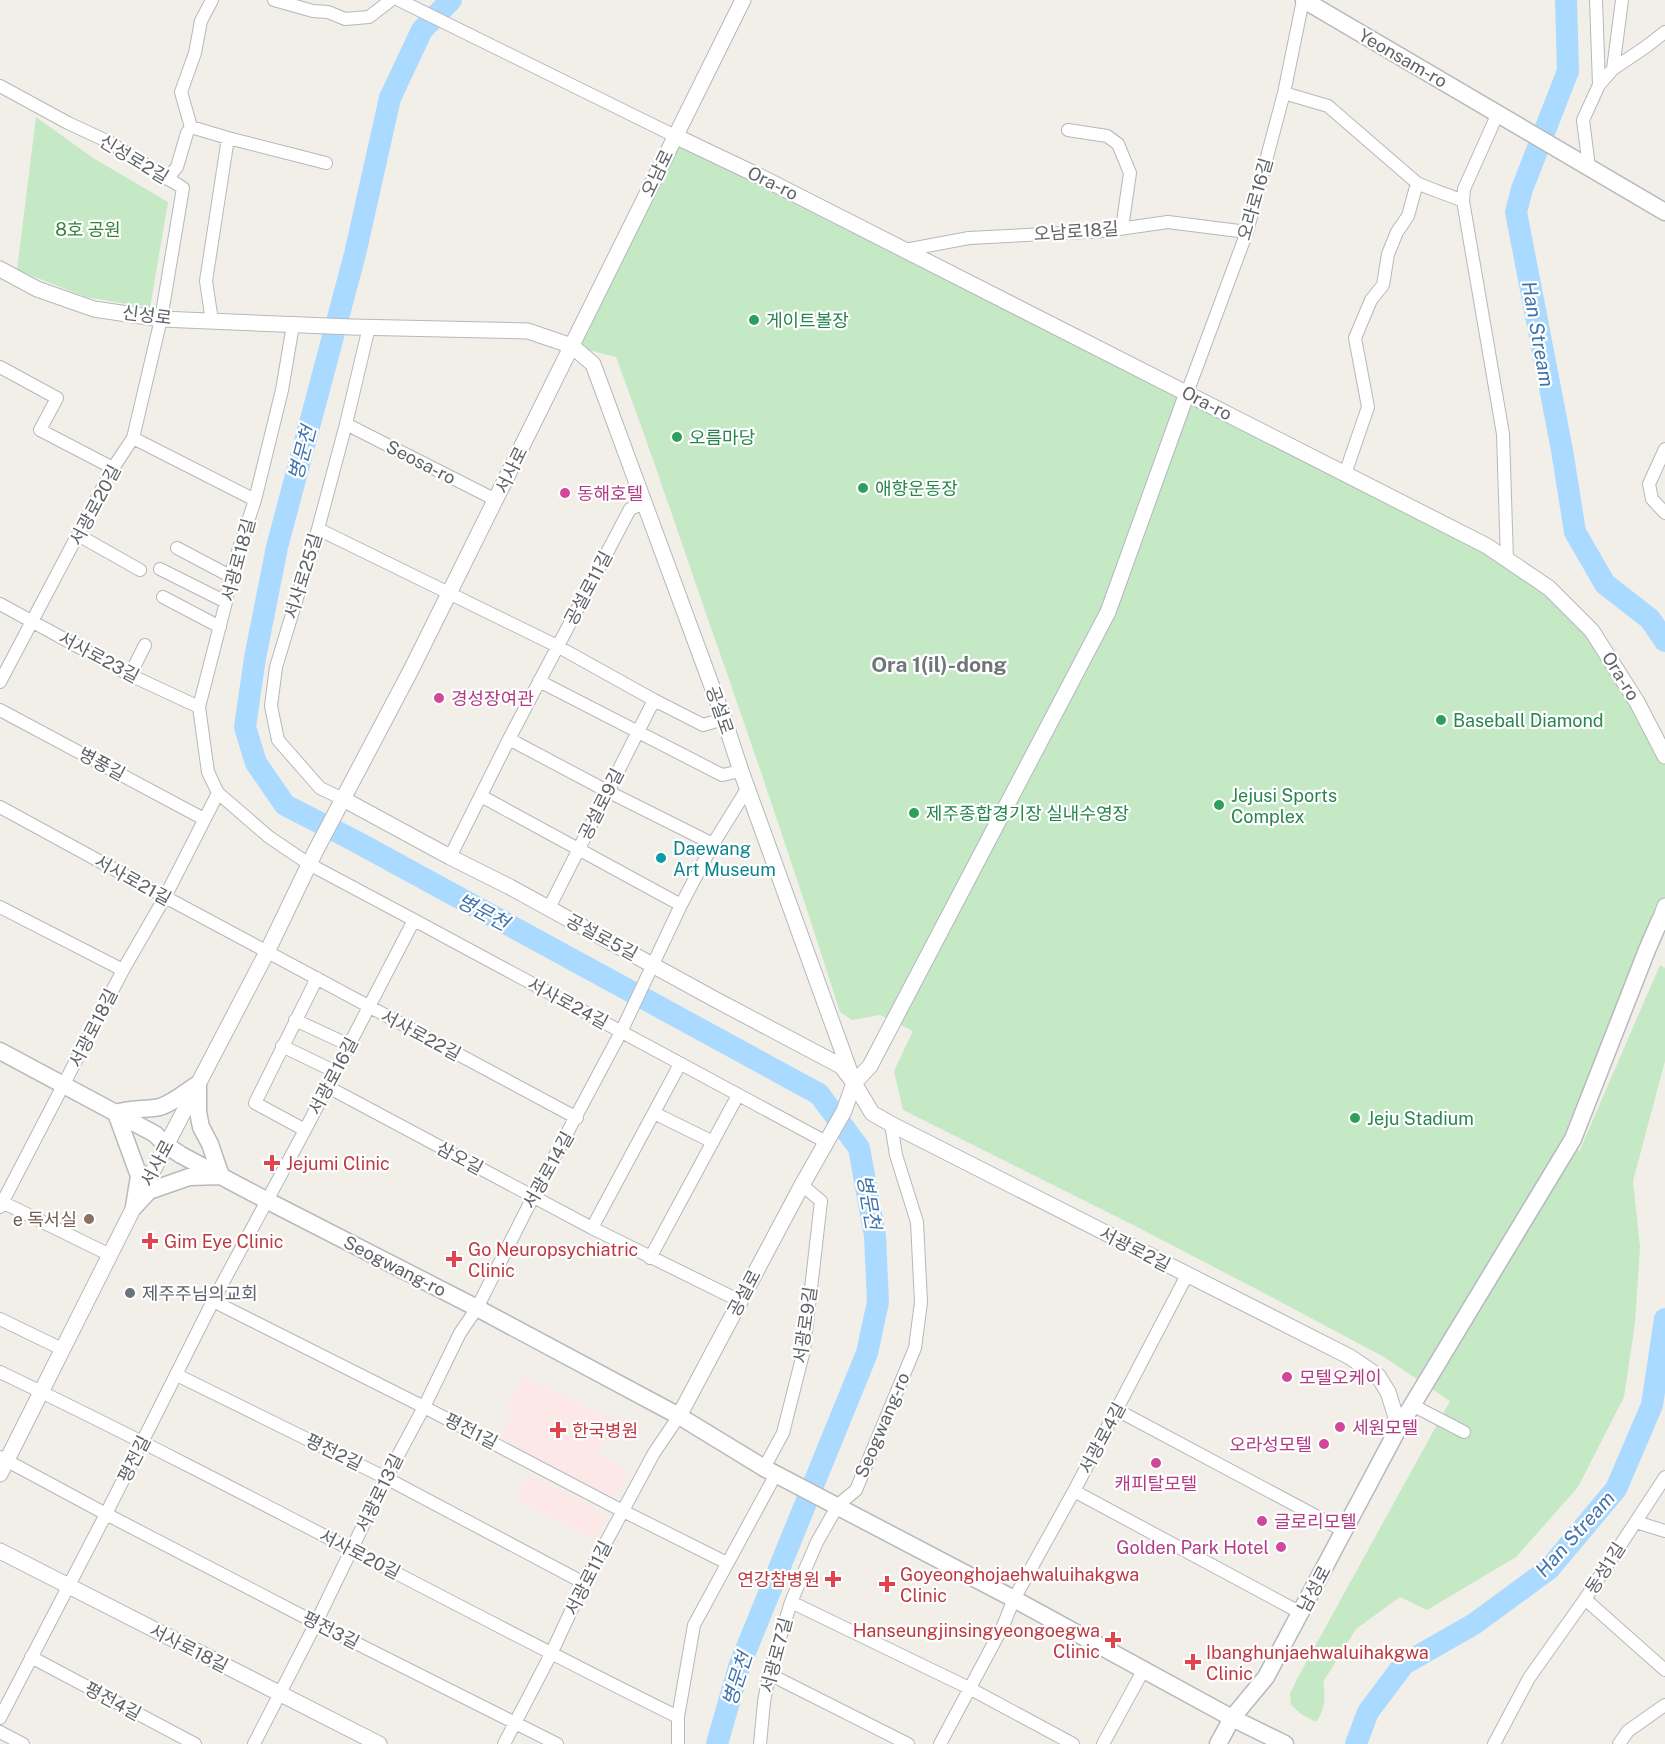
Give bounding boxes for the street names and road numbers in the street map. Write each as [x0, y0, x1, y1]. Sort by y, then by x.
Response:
street label: Yeonsam-ro [1355, 24, 1451, 92]
street label: 신성로2길 [96, 130, 172, 188]
street label: 오남로 [637, 146, 677, 200]
street label: 오라로16길 [1233, 155, 1277, 243]
street label: Ora-ro [744, 162, 802, 204]
street label: 오남로18길 [1033, 218, 1119, 244]
street label: 신성로 [121, 302, 173, 328]
street label: Ora-ro [1178, 381, 1236, 425]
street label: Seosa-ro [383, 436, 459, 488]
street label: 서사로 [491, 443, 531, 497]
street label: 서광로20길 [65, 461, 125, 549]
street label: 서광로18길 [217, 516, 259, 604]
street label: 서사로25길 [280, 531, 326, 621]
street label: 공설로11길 [560, 547, 616, 629]
street label: 서사로23길 [55, 627, 143, 687]
street label: Ora-ro [1598, 648, 1644, 704]
street label: 공설로 [702, 683, 738, 737]
street label: 병풍길 [75, 743, 129, 785]
street label: 공설로9길 [574, 765, 628, 843]
street label: 서사로21길 [91, 850, 175, 910]
street label: 공설로5길 [563, 909, 641, 965]
street label: 서사로24길 [524, 973, 612, 1033]
street label: 서광로18길 [64, 985, 122, 1071]
street label: 서사로22길 [377, 1005, 465, 1065]
street label: 서광로16길 [304, 1034, 362, 1118]
street label: 서광로14길 [518, 1128, 578, 1212]
street label: 서사로 [136, 1136, 178, 1190]
street label: 삼오길 [433, 1137, 487, 1179]
street label: 서광로2길 [1096, 1222, 1174, 1276]
street label: Seogwang-ro [340, 1231, 450, 1301]
street label: 공설로 [723, 1266, 765, 1320]
street label: 서광로9길 [789, 1285, 821, 1365]
street label: Seogwang-ro [850, 1369, 914, 1481]
street label: 서광로4길 [1075, 1399, 1129, 1477]
street label: 평전1길 [441, 1409, 501, 1453]
street label: 평전2길 [302, 1429, 366, 1475]
street label: 평전길 [113, 1432, 155, 1486]
street label: 서광로13길 [351, 1450, 407, 1536]
street label: 서사로20길 [316, 1525, 404, 1583]
street label: 서광로11길 [560, 1537, 616, 1619]
street label: 동성1길 [1581, 1538, 1629, 1598]
street label: 남성로 [1293, 1562, 1335, 1616]
street label: 평전3길 [299, 1607, 363, 1653]
street label: 서광로7길 [756, 1615, 796, 1695]
street label: 서사로18길 [146, 1619, 232, 1677]
street label: 평전4길 [81, 1677, 145, 1725]

